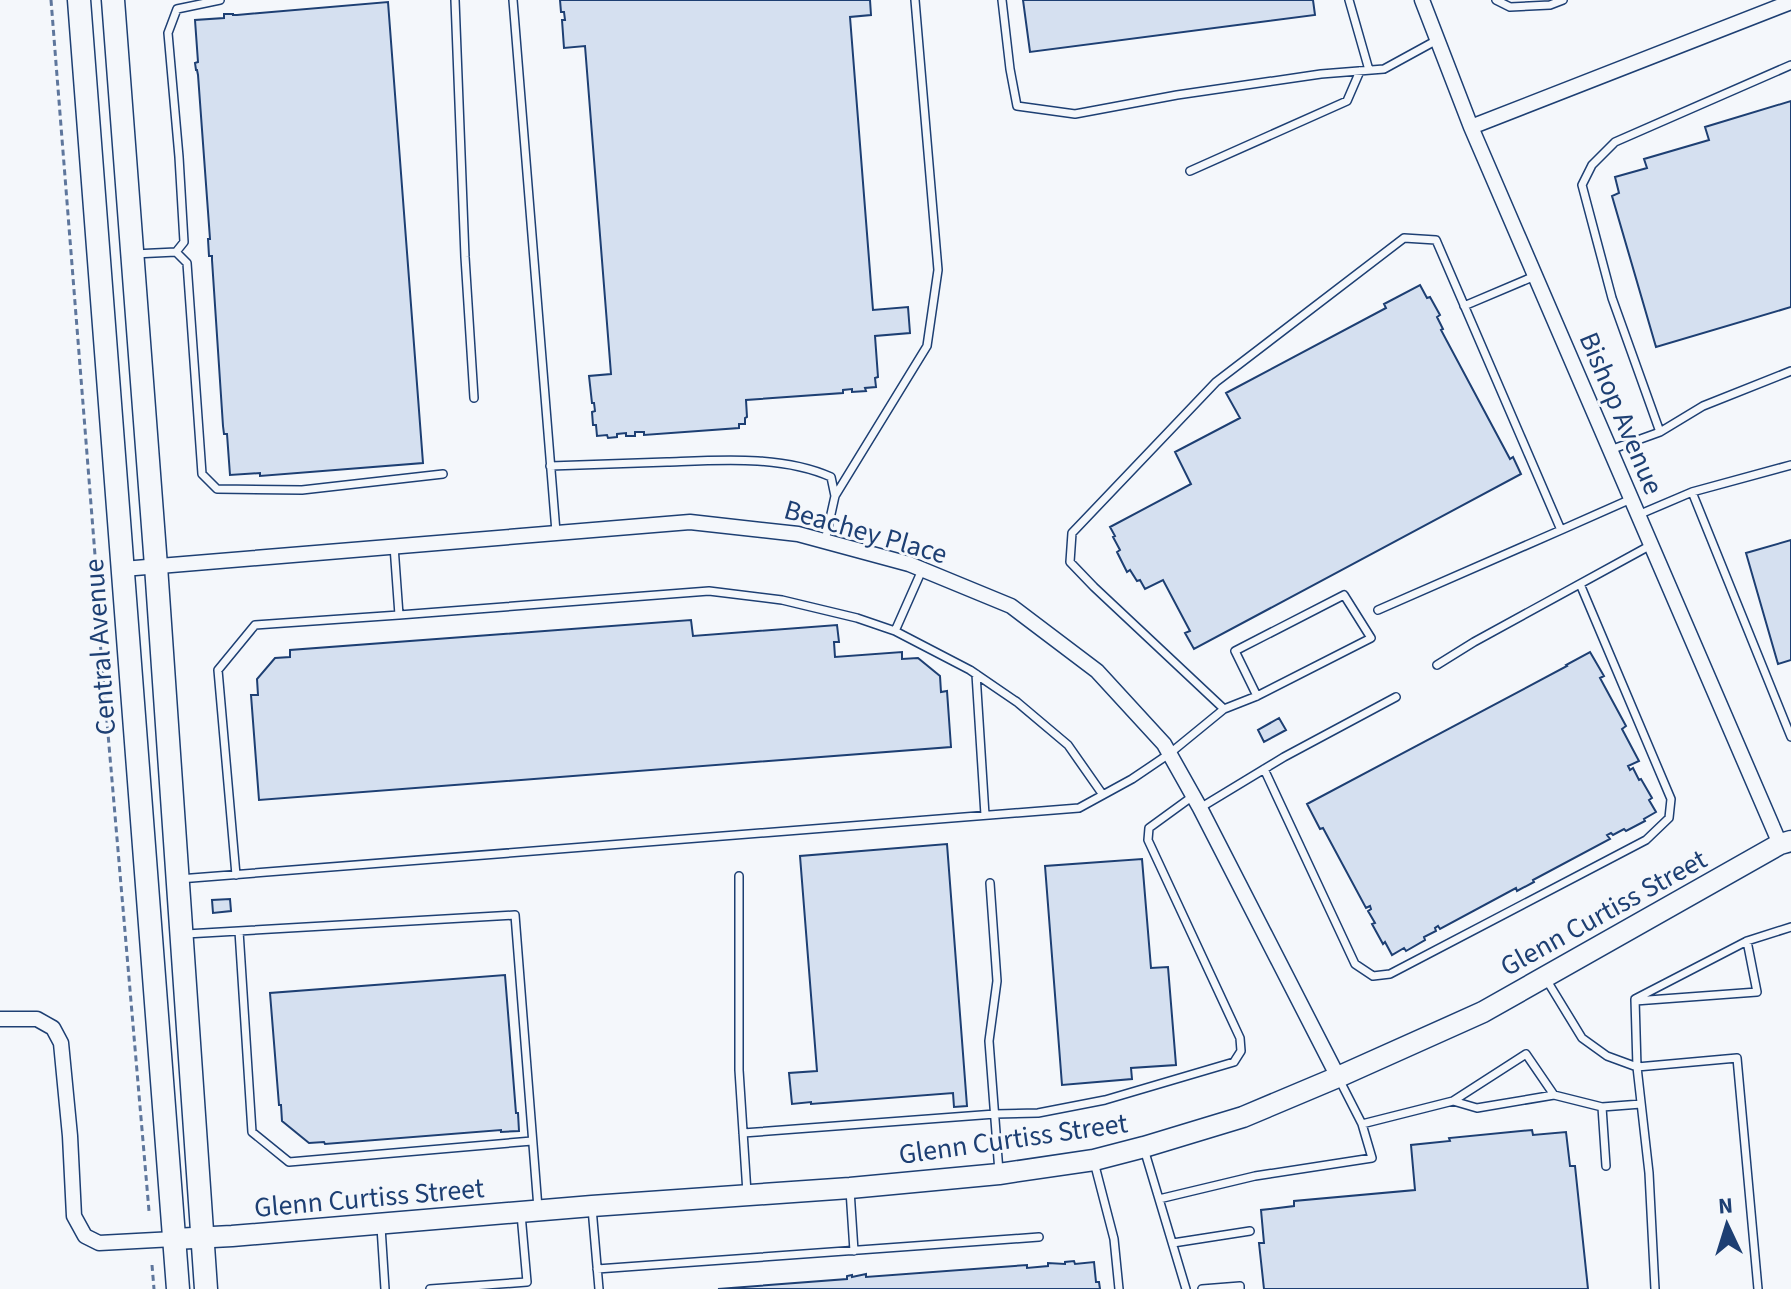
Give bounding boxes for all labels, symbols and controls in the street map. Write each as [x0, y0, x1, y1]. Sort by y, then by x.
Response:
street label: Bishop Avenue [1569, 326, 1673, 501]
street label: Beachey Place [779, 490, 952, 574]
street label: Central Avenue [74, 557, 126, 737]
street label: Glenn Curtiss Street [1493, 839, 1715, 986]
street label: Glenn Curtiss Street [896, 1103, 1131, 1175]
street label: Glenn Curtiss Street [252, 1168, 486, 1228]
north arrow [1687, 1185, 1767, 1265]
text: N [1717, 1190, 1734, 1223]

